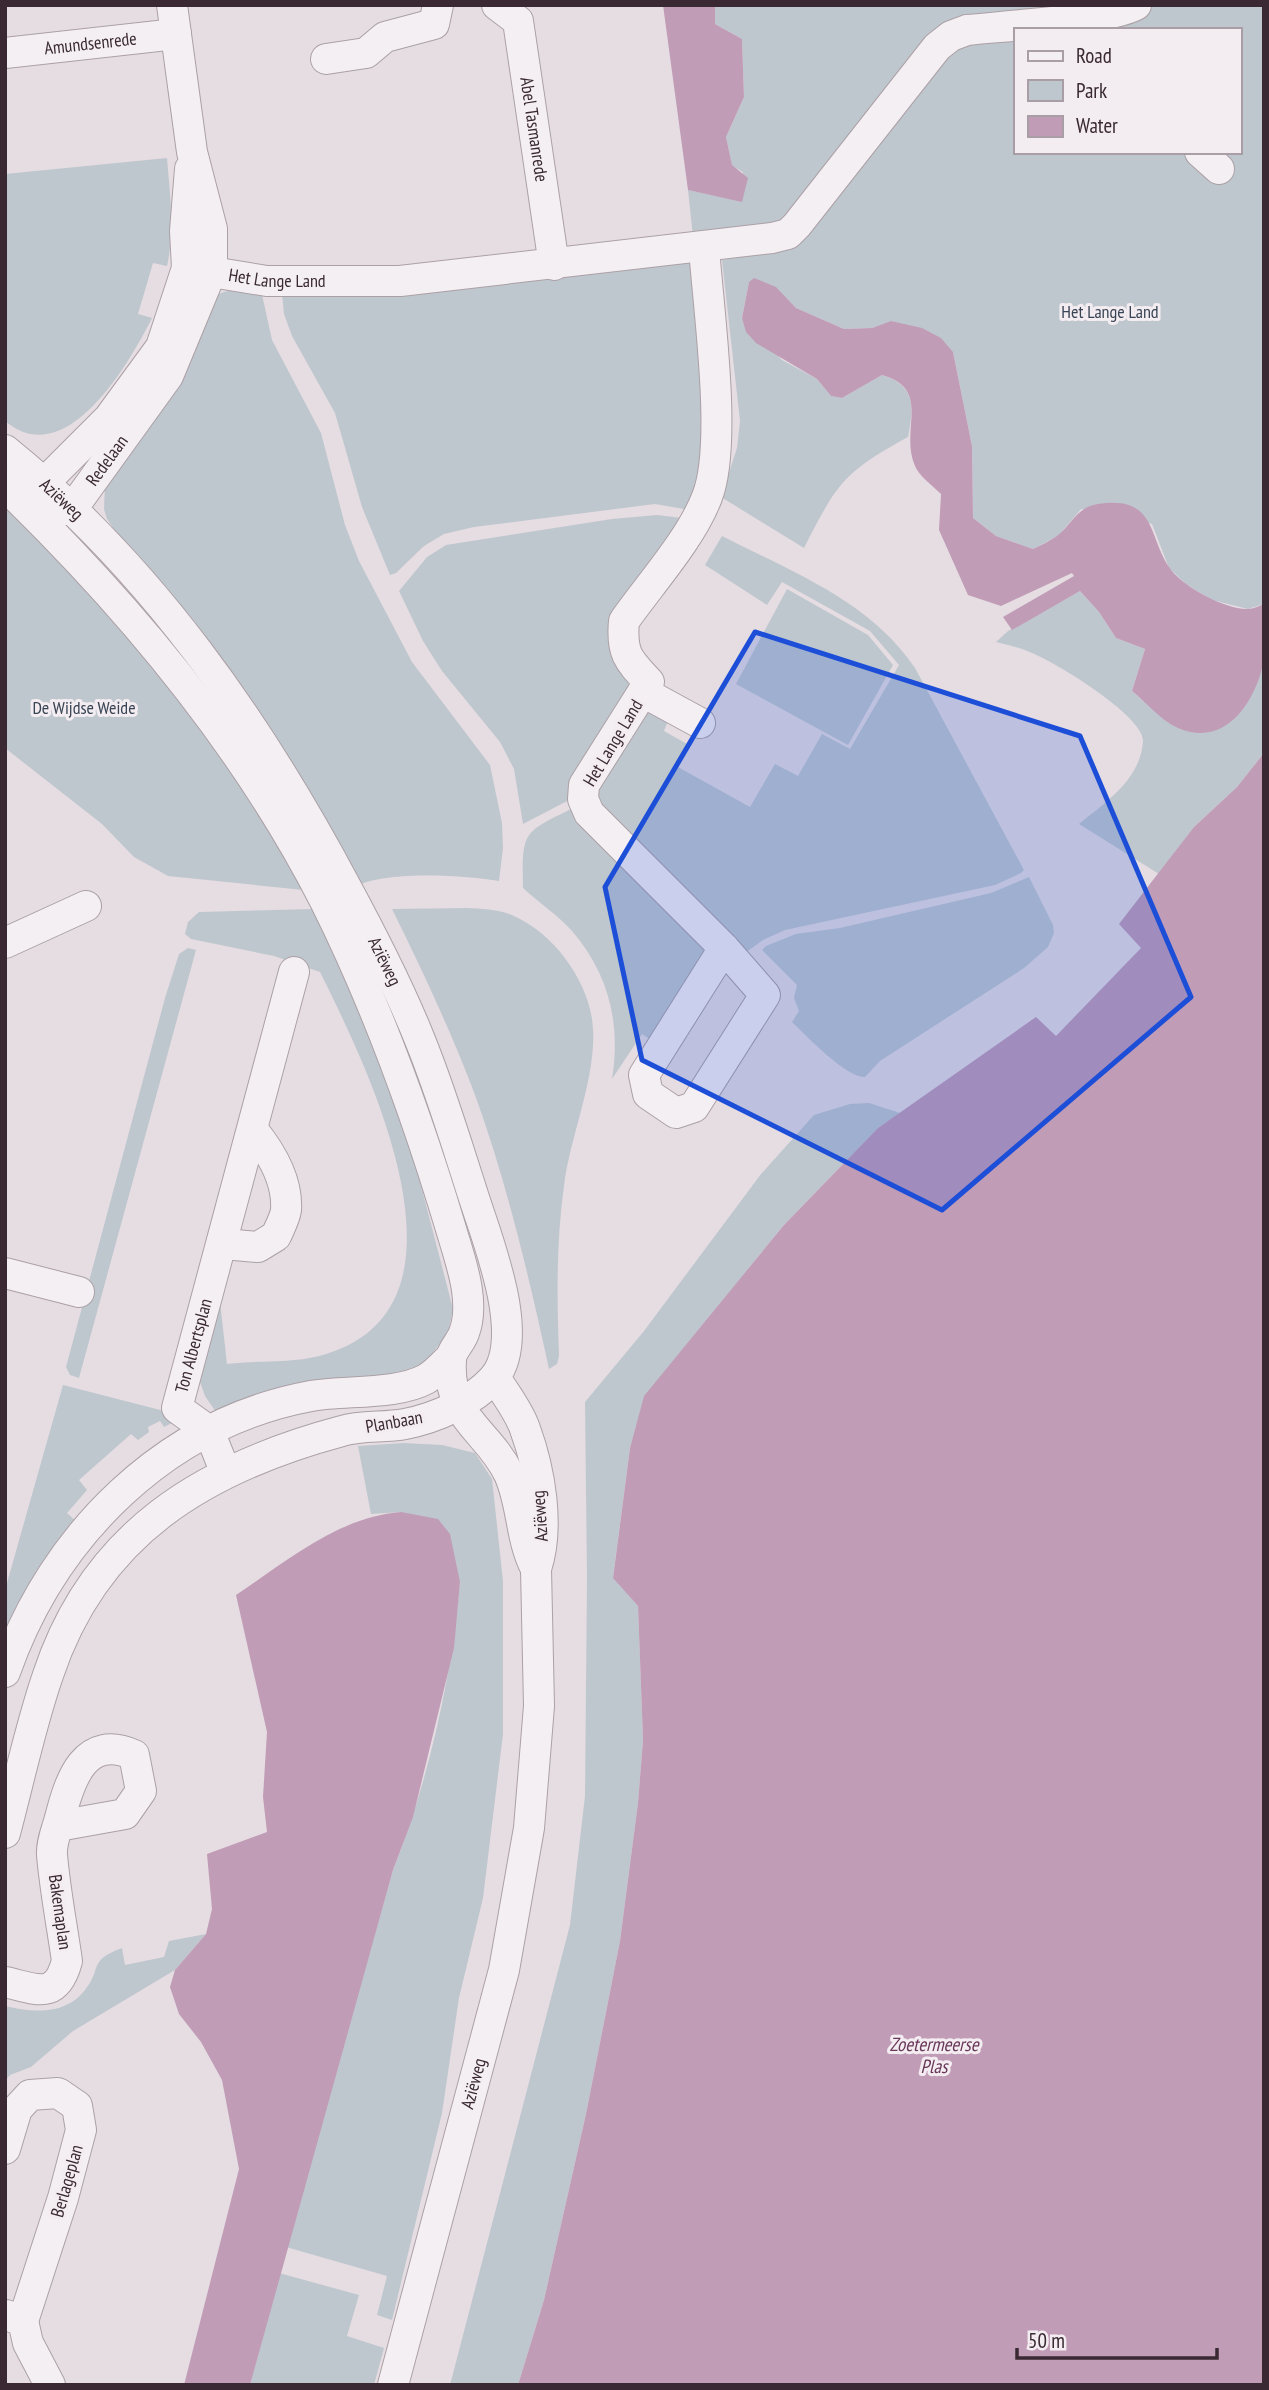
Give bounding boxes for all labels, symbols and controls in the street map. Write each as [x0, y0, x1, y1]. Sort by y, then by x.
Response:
street label: Amundsenrede [43, 26, 138, 60]
legend [1014, 28, 1241, 154]
text: Road [1076, 42, 1112, 69]
street label: Abel Tasmanrede [515, 75, 554, 183]
text: Park [1076, 77, 1107, 104]
text: Water [1076, 112, 1118, 139]
street label: Het Lange Land [227, 263, 326, 292]
park label: Het Lange Land [1061, 300, 1159, 323]
street label: Redelaan [81, 430, 133, 490]
street label: Aziëweg [35, 473, 89, 525]
street label: Het Lange Land [578, 695, 647, 790]
park label: De Wijdse Weide [32, 696, 136, 719]
street label: Aziëweg [363, 933, 407, 989]
street label: Ton Albertsplan [170, 1296, 217, 1395]
street label: Planbaan [364, 1405, 424, 1438]
street label: Aziëweg [526, 1490, 553, 1542]
street label: Bakemaplan [44, 1873, 77, 1951]
water label: Zoetermeerse Plas [889, 2032, 980, 2078]
street label: Aziëweg [455, 2056, 491, 2111]
street label: Berlageplan [45, 2142, 88, 2220]
scale bar [1017, 2316, 1216, 2360]
text: 50 m [1028, 2327, 1065, 2354]

